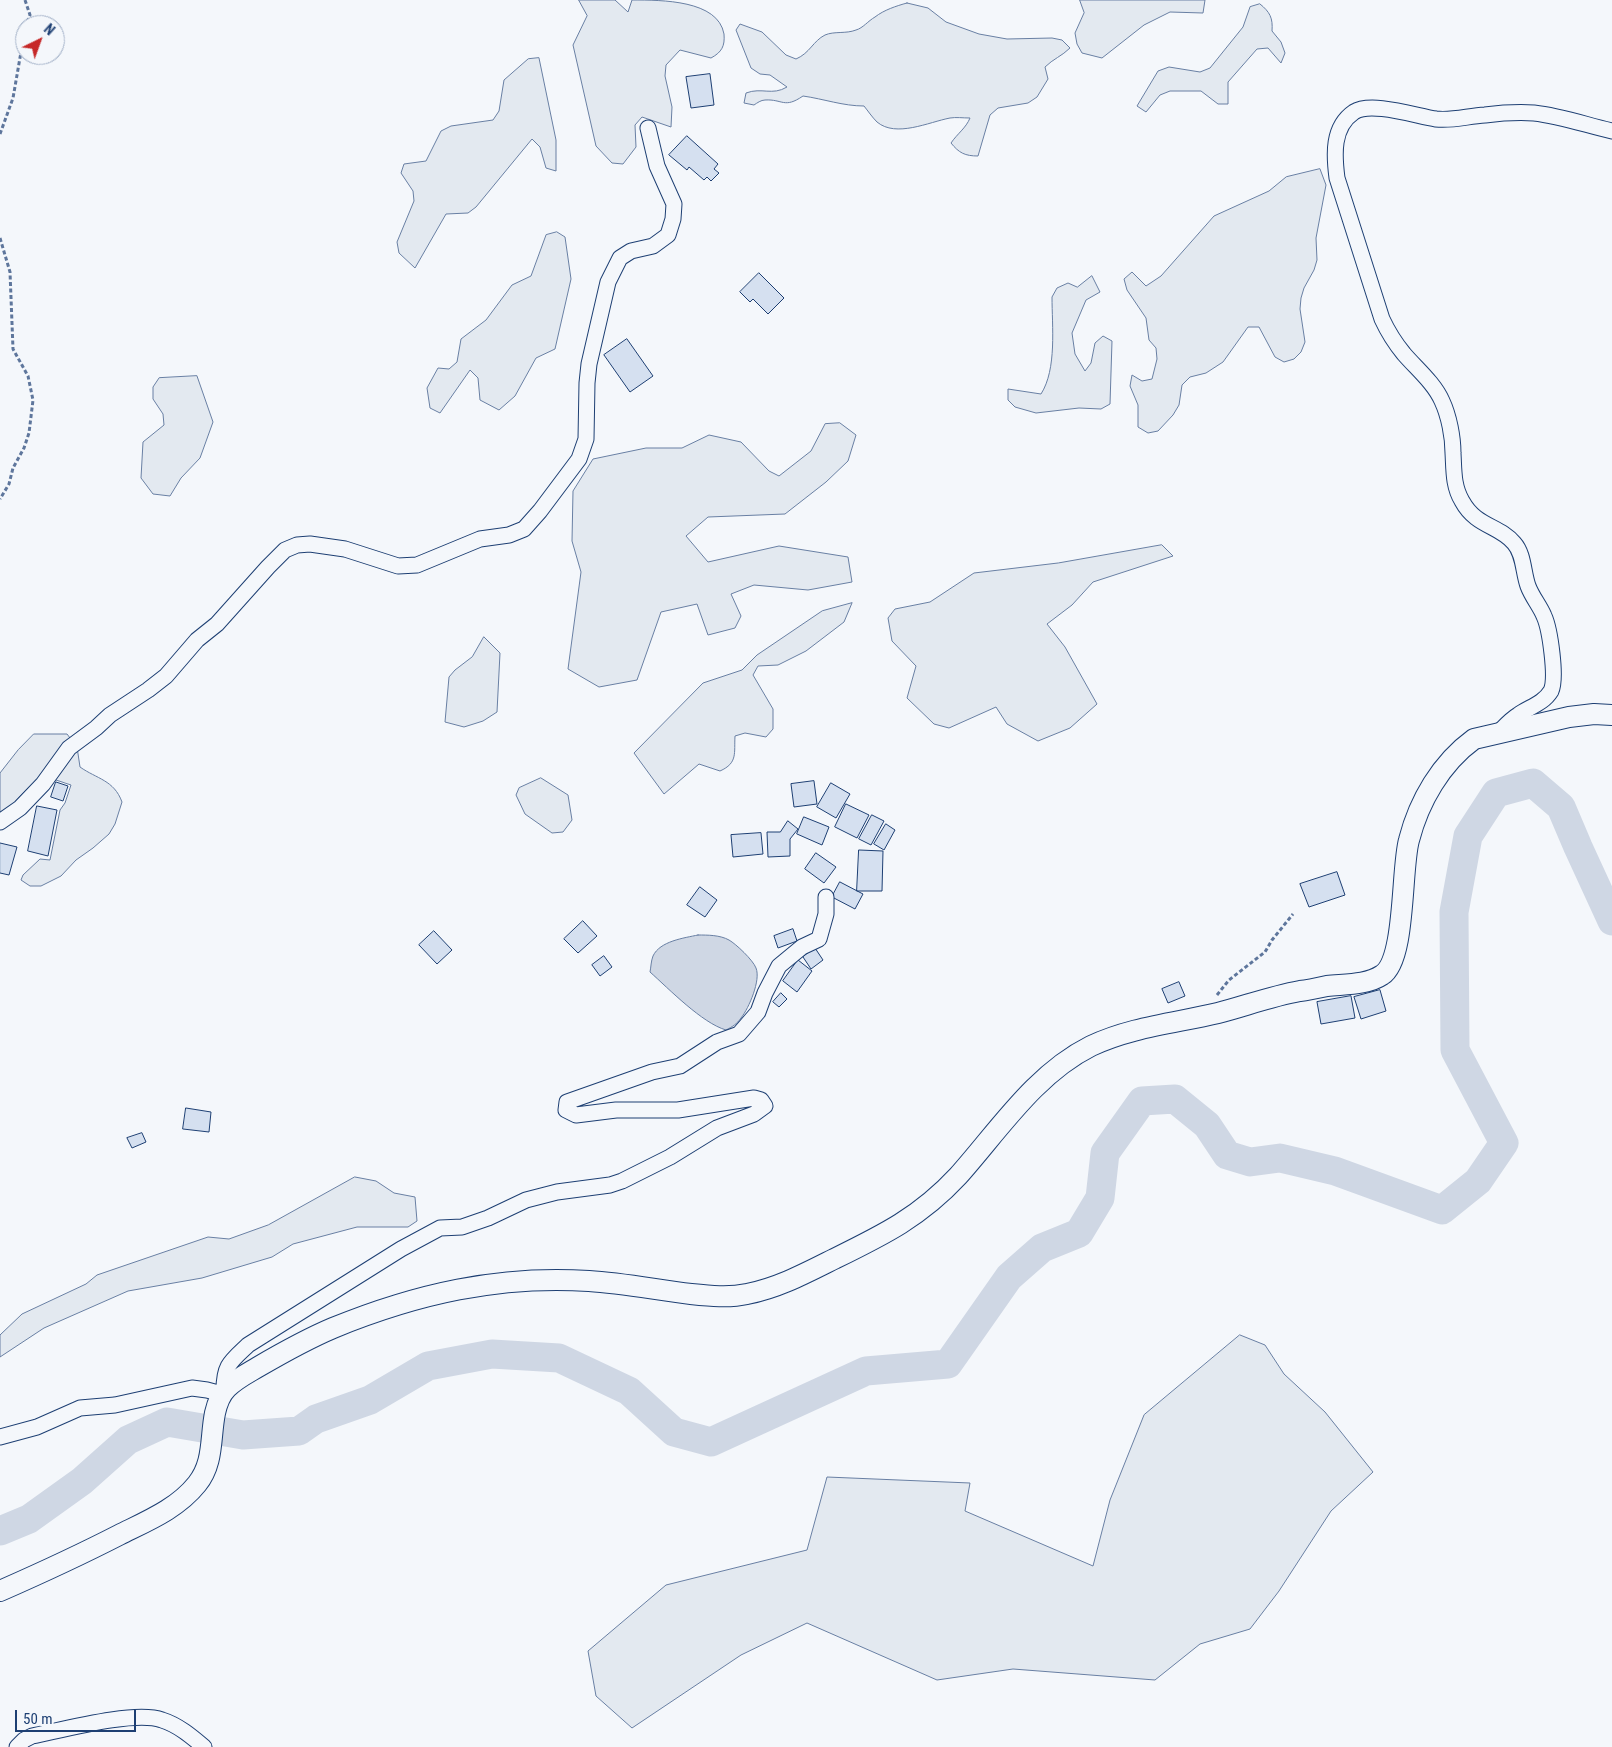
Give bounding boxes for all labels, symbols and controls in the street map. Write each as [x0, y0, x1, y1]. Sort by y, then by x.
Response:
north arrow [15, 15, 65, 65]
text: N [41, 21, 58, 38]
scale bar [18, 1700, 139, 1732]
text: 50 m [23, 1710, 53, 1728]

